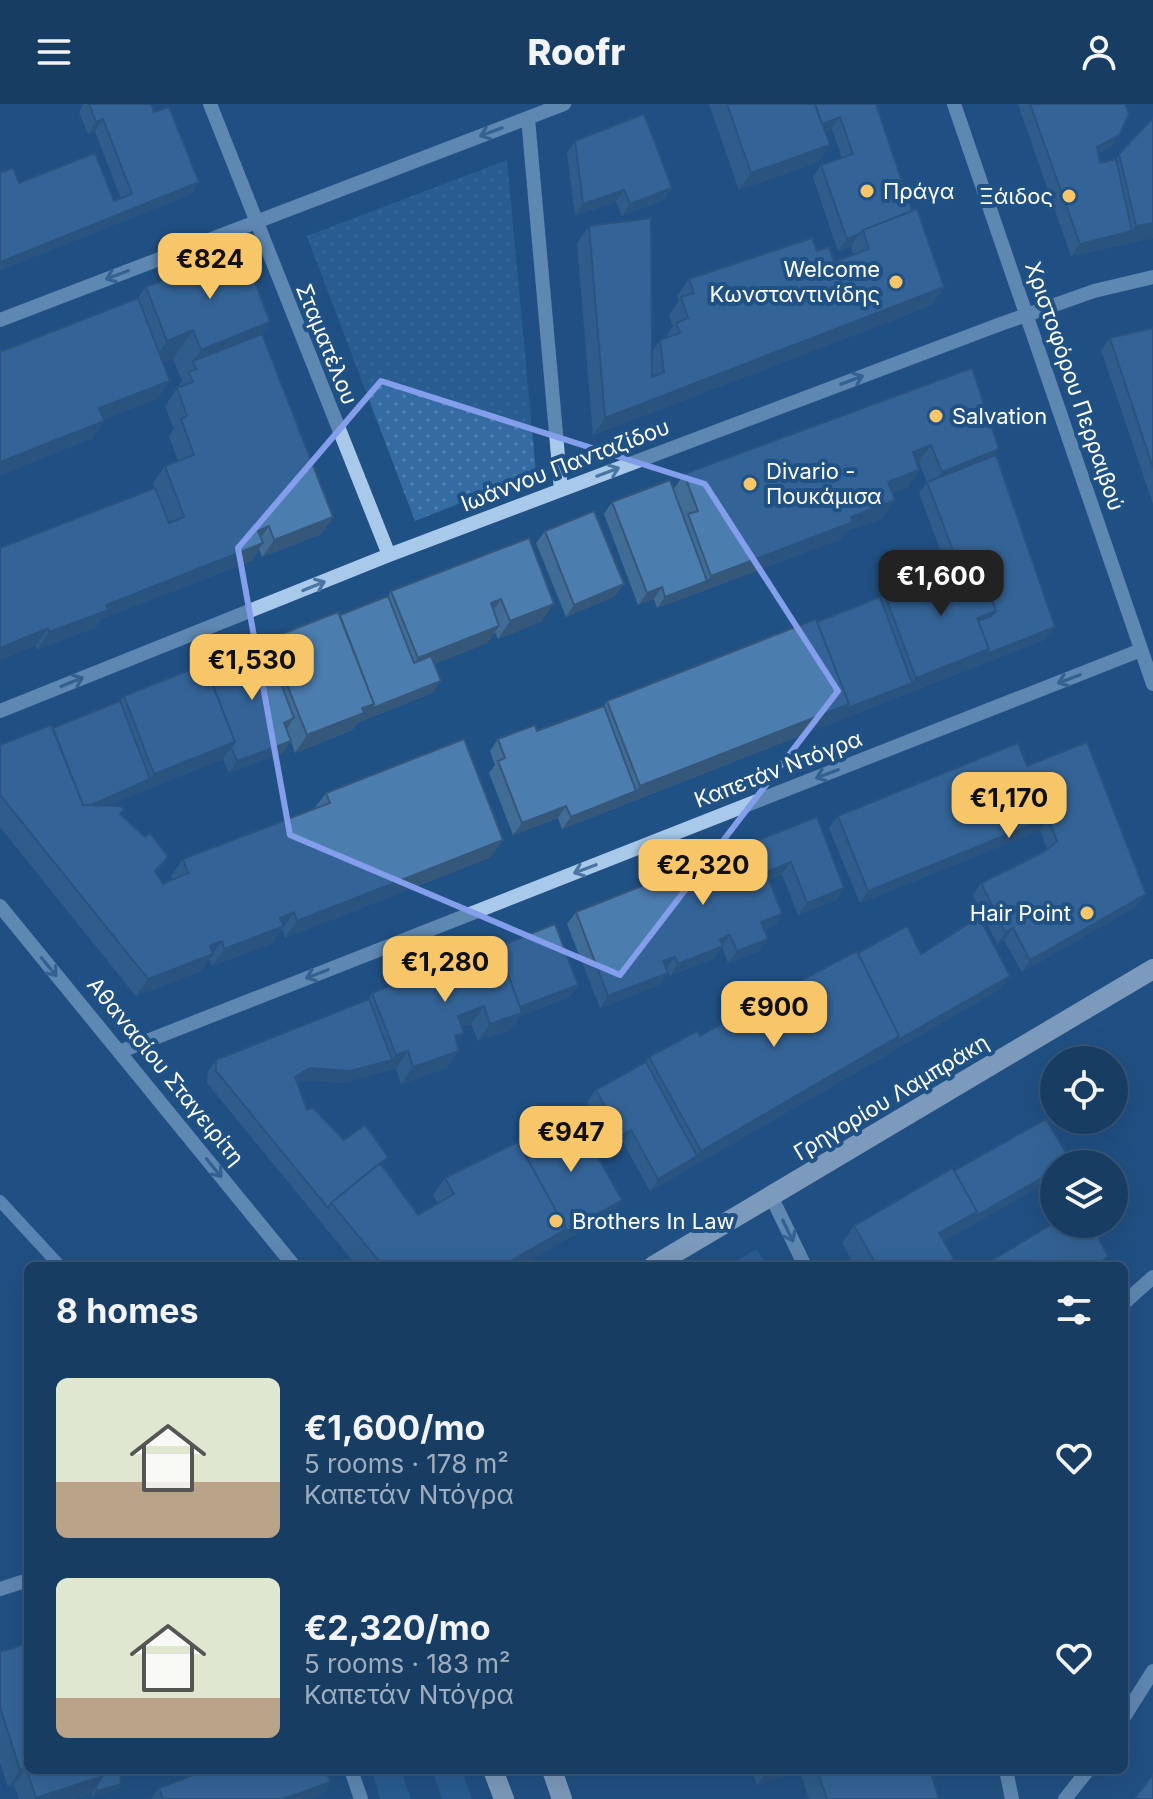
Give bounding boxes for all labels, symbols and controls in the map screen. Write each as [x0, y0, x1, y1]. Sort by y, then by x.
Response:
icon: menu [32, 30, 76, 74]
text: Roofr [528, 30, 625, 74]
icon: person [1077, 30, 1121, 74]
one-way arrow [479, 126, 504, 140]
place label: Πράγα [883, 178, 954, 204]
marker: Πράγα [858, 182, 876, 200]
place label: Ξάιδος [979, 183, 1053, 209]
marker: Ξάιδος [1060, 187, 1078, 205]
pin: €824 [163, 233, 257, 301]
text: €824 [176, 243, 244, 274]
place label: Welcome Κωνσταντινίδης [710, 256, 880, 307]
street label: Χριστοφόρου Περραιβού [1020, 258, 1130, 514]
one-way arrow [105, 269, 130, 283]
marker: Welcome Κωνσταντινίδης [887, 273, 905, 291]
street label: Σταματέλου [291, 280, 363, 408]
one-way arrow [839, 372, 864, 386]
place label: Salvation [952, 403, 1047, 429]
marker: Salvation [927, 407, 945, 425]
street label: Ιωάννου Πανταζίδου [457, 413, 673, 517]
place label: Divario - Πουκάμισα [766, 458, 882, 509]
one-way arrow [596, 464, 620, 478]
marker: Divario - Πουκάμισα [741, 475, 759, 493]
pin: €1,600 [876, 550, 1006, 618]
text: €1,600 [897, 560, 985, 591]
one-way arrow [301, 577, 326, 592]
pin: €1,530 [187, 634, 317, 702]
text: €1,530 [208, 644, 296, 675]
one-way arrow [1057, 673, 1082, 687]
one-way arrow [59, 674, 84, 688]
street label: Καπετάν Ντόγρα [691, 725, 865, 813]
one-way arrow [815, 768, 840, 782]
pin: €1,170 [944, 772, 1074, 840]
text: €1,170 [970, 782, 1048, 813]
pin: €2,320 [638, 839, 768, 907]
text: €2,320 [657, 849, 749, 880]
one-way arrow [573, 863, 598, 877]
place label: Hair Point [970, 900, 1071, 926]
marker: Hair Point [1078, 904, 1096, 922]
pin: €1,280 [380, 936, 510, 1004]
text: €1,280 [401, 946, 489, 977]
one-way arrow [41, 956, 58, 977]
one-way arrow [305, 968, 330, 983]
street label: Αθανασίου Σταγειρίτη [82, 972, 250, 1170]
pin: €900 [727, 981, 821, 1049]
text: €900 [739, 991, 809, 1022]
street label: Γρηγορίου Λαμπράκη [789, 1029, 993, 1165]
map controls [1040, 1046, 1128, 1238]
button: locate [1040, 1046, 1128, 1134]
pin: €947 [524, 1106, 618, 1174]
text: €947 [537, 1116, 605, 1147]
button: layers [1040, 1150, 1128, 1238]
one-way arrow [205, 1157, 223, 1178]
place label: Brothers In Law [572, 1208, 735, 1234]
marker: Brothers In Law [547, 1212, 565, 1230]
one-way arrow [781, 1219, 796, 1243]
icon: filters [1052, 1288, 1096, 1332]
text: 8 homes [56, 1290, 199, 1331]
text: €1,600/mo [304, 1407, 485, 1448]
icon: home [120, 1410, 216, 1506]
icon: heart [1052, 1436, 1096, 1480]
text: 5 rooms · 178 m² [304, 1448, 509, 1479]
text: Καπετάν Ντόγρα [304, 1479, 514, 1510]
text: €2,320/mo [304, 1607, 491, 1648]
icon: home [120, 1610, 216, 1706]
icon: heart [1052, 1636, 1096, 1680]
text: 5 rooms · 183 m² [304, 1648, 511, 1679]
text: Καπετάν Ντόγρα [304, 1679, 514, 1710]

